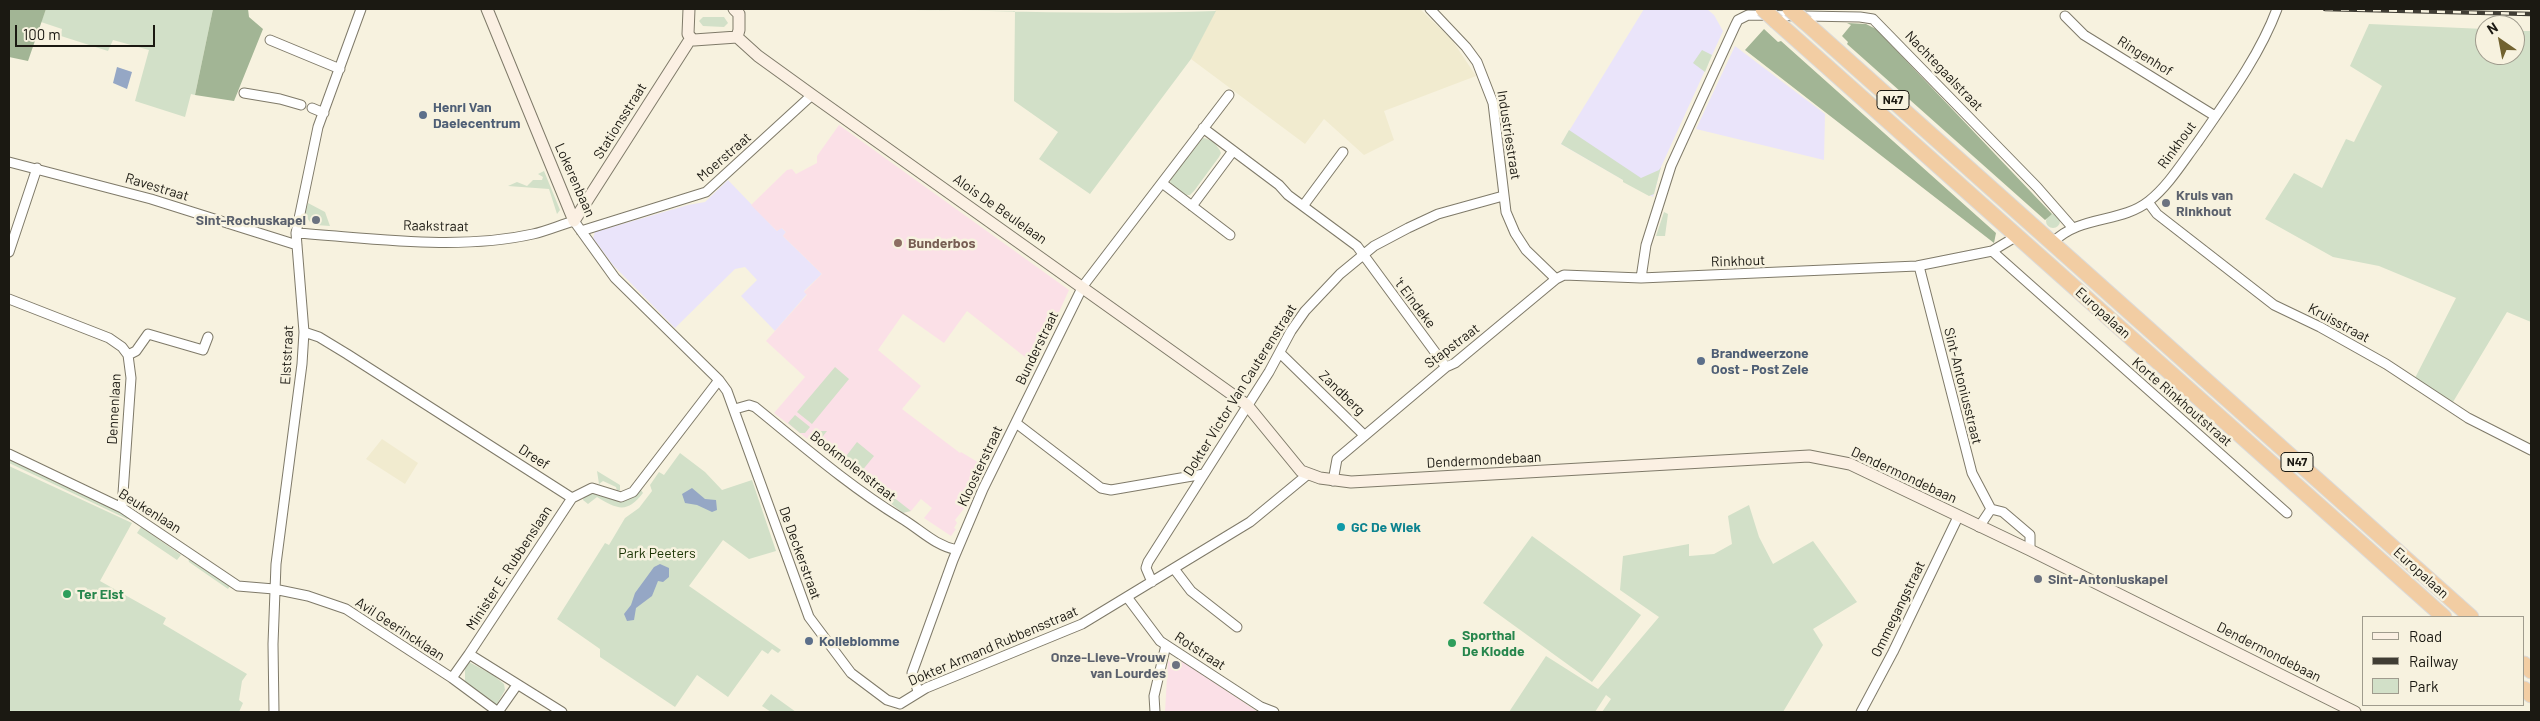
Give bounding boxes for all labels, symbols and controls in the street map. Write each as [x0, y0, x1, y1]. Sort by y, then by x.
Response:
scale bar [18, 15, 158, 47]
north arrow [2475, 15, 2525, 65]
text: N [2484, 18, 2501, 38]
text: 100 m [23, 25, 61, 43]
street label: Nachtegaalstraat [1901, 27, 1987, 115]
street label: Ringenhof [2114, 32, 2176, 80]
street label: Stationsstraat [590, 80, 650, 162]
street label: Industriestraat [1494, 89, 1524, 181]
road number: N47 [1877, 90, 1909, 110]
place label: Henri Van Daelecentrum [433, 99, 520, 132]
marker: Henri Van Daelecentrum [417, 109, 429, 121]
street label: Rinkhout [2154, 118, 2200, 172]
street label: Moerstraat [693, 129, 755, 185]
street label: Lokerenbaan [551, 140, 599, 220]
street label: Ravestraat [123, 169, 191, 205]
street label: Alois De Beulelaan [950, 170, 1050, 248]
place label: Kruis van Rinkhout [2176, 187, 2233, 220]
marker: Kruis van Rinkhout [2160, 197, 2172, 209]
place label: Sint-Rochuskapel [196, 212, 306, 228]
marker: Sint-Rochuskapel [310, 214, 322, 226]
street label: Raakstraat [403, 217, 469, 235]
place label: Bunderbos [908, 235, 975, 251]
marker: Bunderbos [892, 237, 904, 249]
street label: Rinkhout [1711, 252, 1765, 270]
street label: 't Eindeke [1391, 275, 1439, 331]
street label: Europalaan [2072, 284, 2134, 342]
street label: Kruisstraat [2305, 300, 2373, 346]
street label: Dokter Victor Van Cauterenstraat [1180, 301, 1300, 479]
street label: Bunderstraat [1012, 308, 1062, 388]
street label: Stapstraat [1421, 320, 1483, 372]
street label: Elststraat [277, 325, 297, 385]
street label: Sint-Antoniusstraat [1940, 326, 1986, 446]
place label: Brandweerzone Oost - Post Zele [1711, 345, 1809, 378]
street label: Korte Rinkhoutstraat [2129, 354, 2235, 450]
marker: Brandweerzone Oost - Post Zele [1695, 355, 1707, 367]
street label: Zandberg [1316, 367, 1368, 419]
street label: Dennenlaan [104, 373, 124, 445]
street label: Kloosterstraat [954, 423, 1006, 509]
street label: Bookmolenstraat [807, 427, 899, 505]
street label: Dreef [515, 441, 553, 473]
street label: Dendermondebaan [1848, 443, 1960, 507]
street label: Dendermondebaan [1426, 449, 1542, 471]
road number: N47 [2281, 452, 2313, 472]
street label: Beukenlaan [116, 485, 184, 537]
street label: Minister E. Rubbenslaan [462, 503, 556, 633]
street label: De Deckerstraat [775, 504, 825, 602]
place label: GC De Wiek [1351, 519, 1421, 535]
marker: GC De Wiek [1335, 521, 1347, 533]
street label: Europalaan [2390, 544, 2452, 602]
park label: Park Peeters [618, 545, 696, 561]
street label: Ommegangstraat [1867, 558, 1929, 660]
place label: Sint-Antoniuskapel [2048, 571, 2168, 587]
marker: Sint-Antoniuskapel [2032, 573, 2044, 585]
place label: Ter Elst [77, 586, 124, 602]
marker: Ter Elst [61, 588, 73, 600]
street label: Avil Geerincklaan [352, 594, 448, 664]
street label: Dokter Armand Rubbensstraat [906, 603, 1080, 689]
legend [2362, 616, 2525, 706]
street label: Dendermondebaan [2214, 618, 2324, 686]
place label: Sporthal De Klodde [1462, 627, 1525, 660]
text: Road [2409, 627, 2442, 645]
street label: Rotstraat [1171, 628, 1229, 674]
place label: Kolleblomme [819, 633, 900, 649]
marker: Kolleblomme [803, 635, 815, 647]
marker: Sporthal De Klodde [1446, 637, 1458, 649]
place label: Onze-Lieve-Vrouw van Lourdes [1051, 649, 1166, 682]
text: Railway [2409, 652, 2458, 670]
marker: Onze-Lieve-Vrouw van Lourdes [1170, 659, 1182, 671]
text: Park [2409, 677, 2438, 695]

